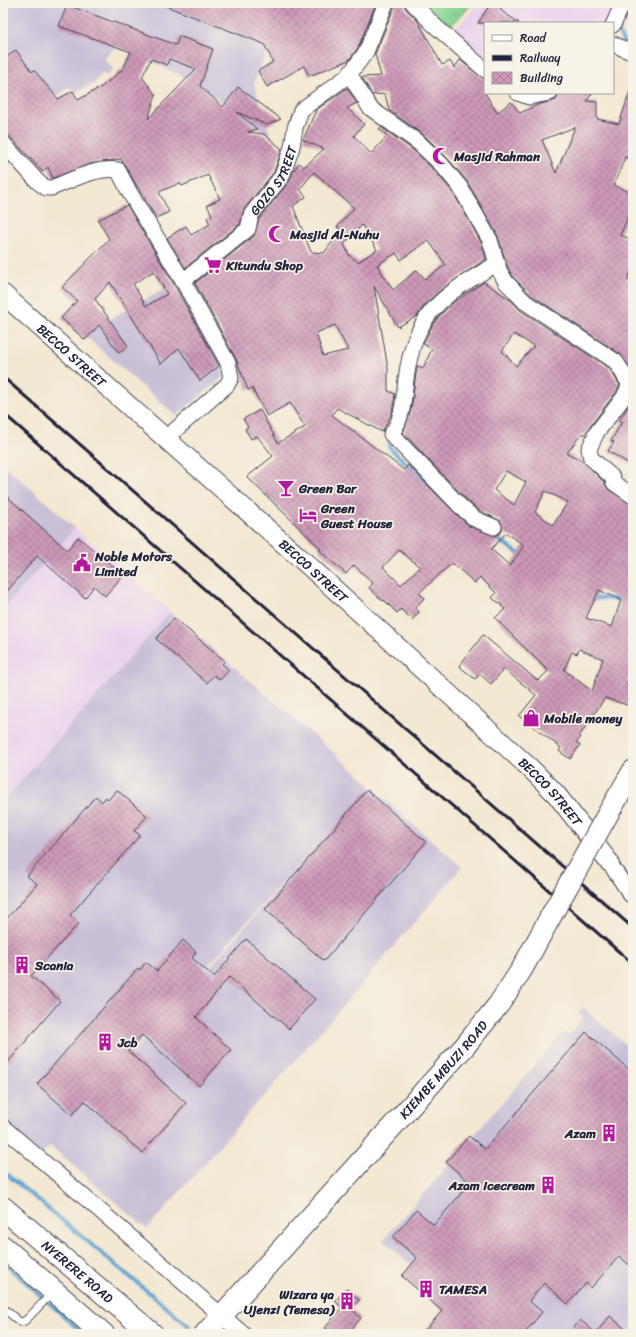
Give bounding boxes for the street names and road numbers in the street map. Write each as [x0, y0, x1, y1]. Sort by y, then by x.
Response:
street label: GOZO STREET [243, 141, 304, 220]
street label: BECCO STREET [32, 318, 112, 393]
street label: BECCO STREET [274, 533, 354, 609]
street label: BECCO STREET [513, 751, 589, 832]
street label: KIEMBE MBUZI ROAD [393, 1015, 493, 1124]
street label: NYERERE ROAD [36, 1234, 119, 1309]

